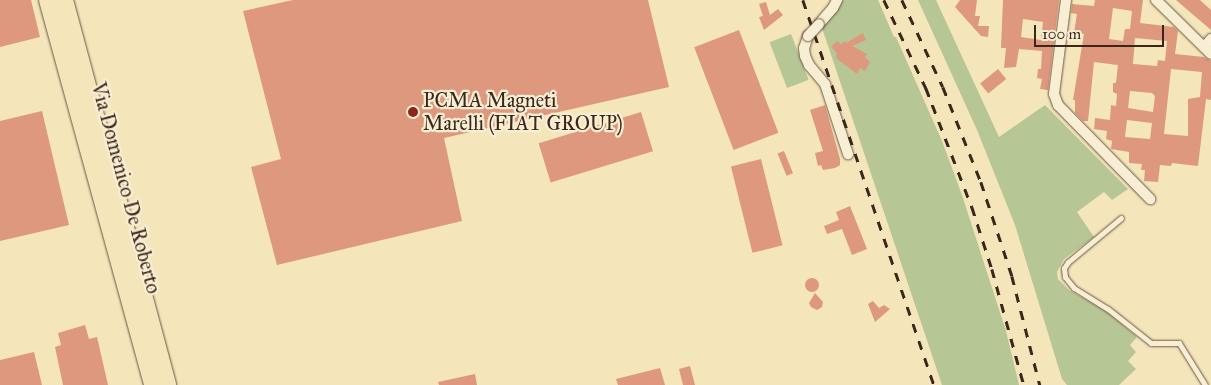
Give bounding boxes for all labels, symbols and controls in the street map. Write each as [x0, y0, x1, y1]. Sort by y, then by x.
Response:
scale bar [1036, 15, 1166, 47]
text: 100 m [1042, 25, 1081, 43]
street label: Via Domenico De Roberto [86, 80, 166, 296]
place label: PCMA Magneti Marelli (FIAT GROUP) [423, 88, 623, 135]
marker: PCMA Magneti Marelli (FIAT GROUP) [407, 106, 419, 118]

